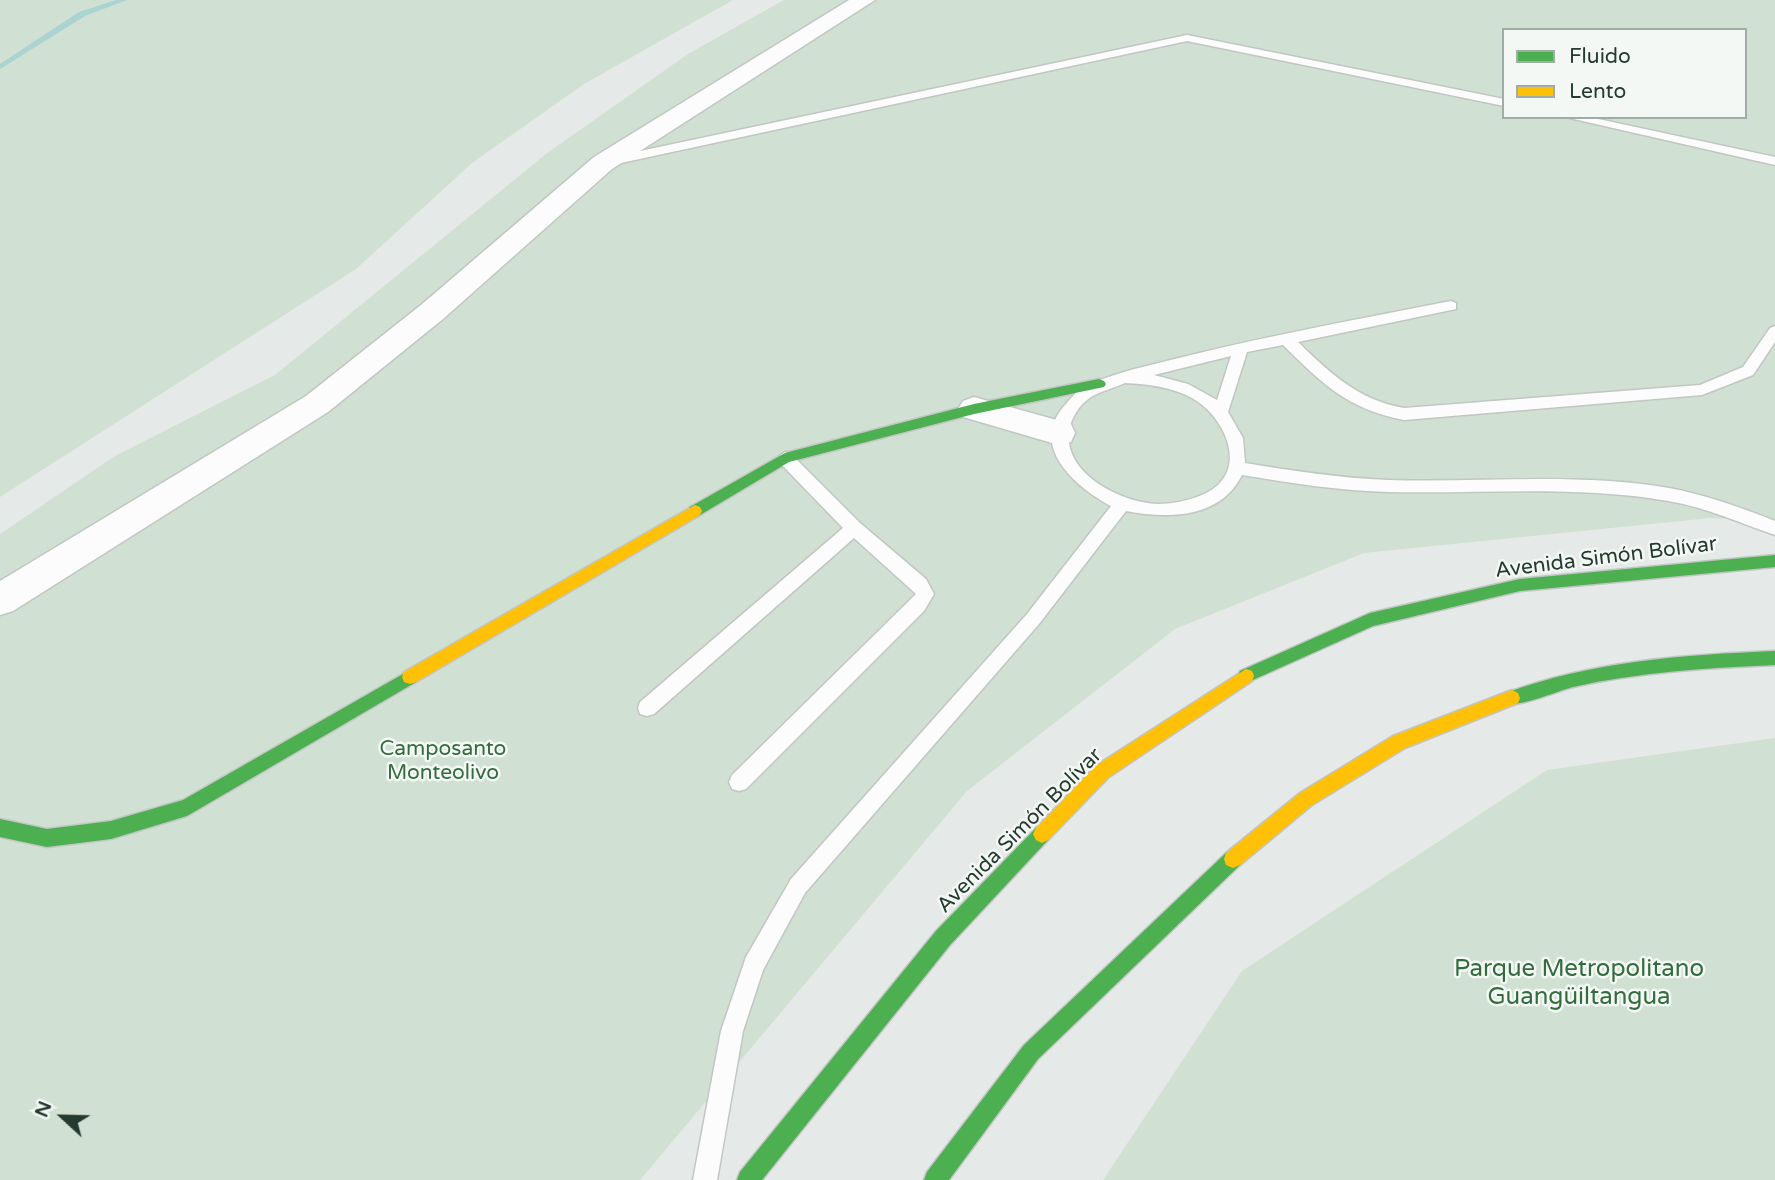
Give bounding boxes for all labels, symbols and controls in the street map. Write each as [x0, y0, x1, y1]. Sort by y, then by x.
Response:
legend [1502, 28, 1747, 119]
text: Fluido [1569, 44, 1631, 69]
text: Lento [1569, 79, 1626, 104]
street label: Avenida Simón Bolívar [1494, 532, 1718, 584]
park label: Camposanto Monteolivo [380, 736, 506, 786]
street label: Avenida Simón Bolívar [932, 743, 1108, 919]
park label: Parque Metropolitano Guangüiltangua [1454, 956, 1704, 1012]
north arrow [28, 1082, 98, 1152]
text: N [30, 1098, 57, 1120]

